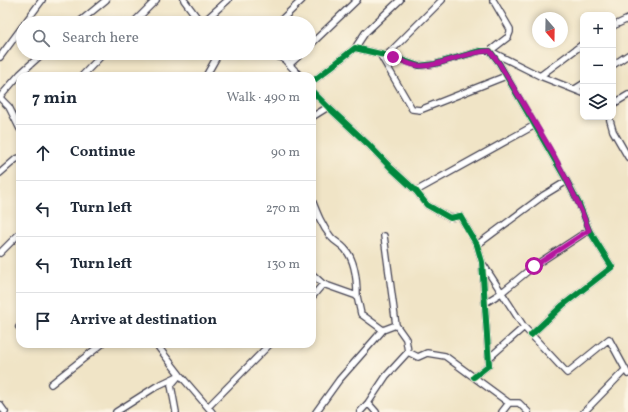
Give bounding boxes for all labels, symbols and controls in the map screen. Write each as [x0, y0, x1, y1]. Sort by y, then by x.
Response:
north arrow [532, 12, 568, 48]
map controls [580, 12, 616, 120]
button: + [580, 12, 616, 48]
search box [16, 16, 316, 60]
icon: search [30, 27, 52, 49]
text: Search here [62, 28, 139, 49]
route end [384, 48, 402, 66]
button: − [580, 48, 616, 84]
button: layers [580, 84, 616, 120]
text: 7 min [32, 87, 77, 110]
text: Walk · 490 m [226, 89, 300, 107]
icon: ahead [32, 142, 54, 164]
text: Continue [70, 142, 135, 163]
text: 90 m [271, 144, 300, 162]
icon: left [32, 198, 54, 220]
text: Turn left [70, 198, 132, 219]
text: 270 m [266, 200, 300, 218]
icon: left [32, 254, 54, 276]
text: Turn left [70, 254, 132, 275]
text: 130 m [267, 256, 300, 274]
route start [525, 257, 543, 275]
icon: arrive [32, 310, 54, 332]
text: Arrive at destination [70, 310, 217, 331]

